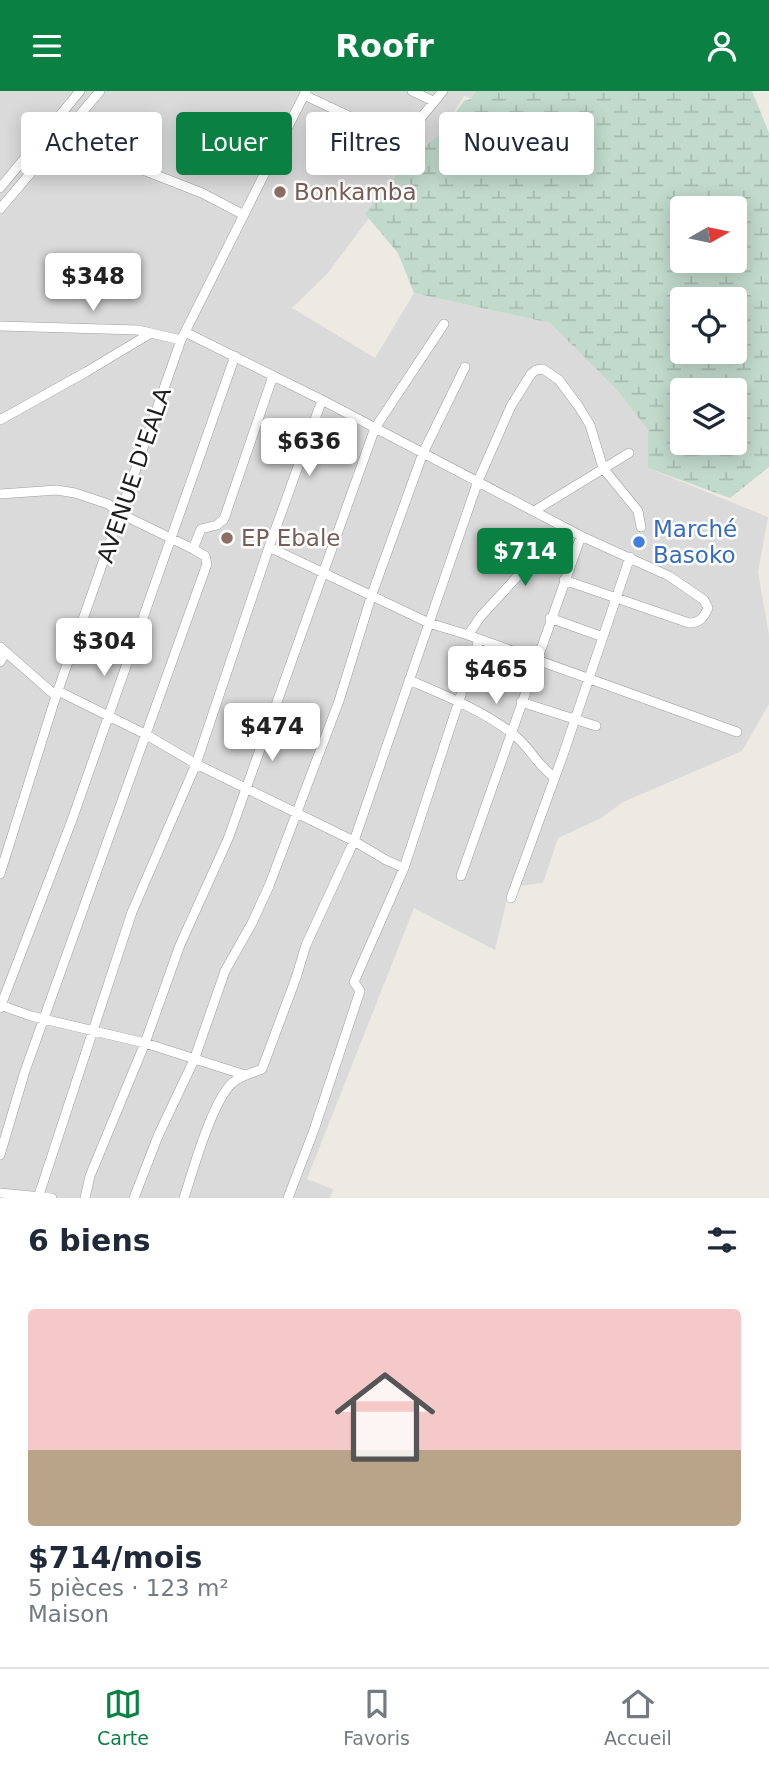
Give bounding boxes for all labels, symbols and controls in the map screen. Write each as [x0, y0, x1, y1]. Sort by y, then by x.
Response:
icon: menu [28, 27, 66, 65]
text: Roofr [335, 27, 434, 65]
icon: person [703, 27, 741, 65]
chip: Acheter [21, 112, 162, 175]
chip: Louer [176, 112, 292, 175]
chip: Filtres [306, 112, 425, 175]
chip: Nouveau [439, 112, 594, 175]
place label: Bonkamba [294, 179, 417, 205]
marker: Bonkamba [272, 184, 288, 200]
north arrow [670, 196, 747, 273]
map controls [670, 196, 747, 455]
pin: $348 [52, 253, 134, 313]
text: $348 [61, 263, 125, 289]
button: locate [670, 287, 747, 364]
button: layers [670, 378, 747, 455]
street label: AVENUE D'EALA [92, 384, 176, 566]
pin: $636 [268, 419, 350, 478]
text: $636 [277, 428, 341, 454]
place label: Marché Basoko [653, 516, 737, 568]
place label: EP Ebale [241, 525, 340, 551]
pin: $714 [484, 529, 566, 588]
marker: EP Ebale [219, 530, 235, 546]
marker: Marché Basoko [631, 534, 647, 550]
text: $714 [493, 538, 557, 564]
pin: $304 [63, 619, 145, 678]
text: $304 [72, 628, 136, 654]
pin: $465 [455, 647, 537, 706]
text: $465 [464, 656, 528, 682]
pin: $474 [231, 703, 313, 763]
text: $474 [240, 713, 304, 739]
icon: filters [703, 1221, 741, 1259]
text: 6 biens [28, 1223, 151, 1258]
icon: home [322, 1354, 448, 1480]
text: $714/mois [28, 1540, 202, 1575]
text: 5 pièces · 123 m² [28, 1575, 229, 1601]
text: Maison [28, 1601, 109, 1627]
tab: Carte [97, 1685, 149, 1749]
tab: Favoris [343, 1685, 410, 1749]
tab: Accueil [604, 1685, 672, 1749]

